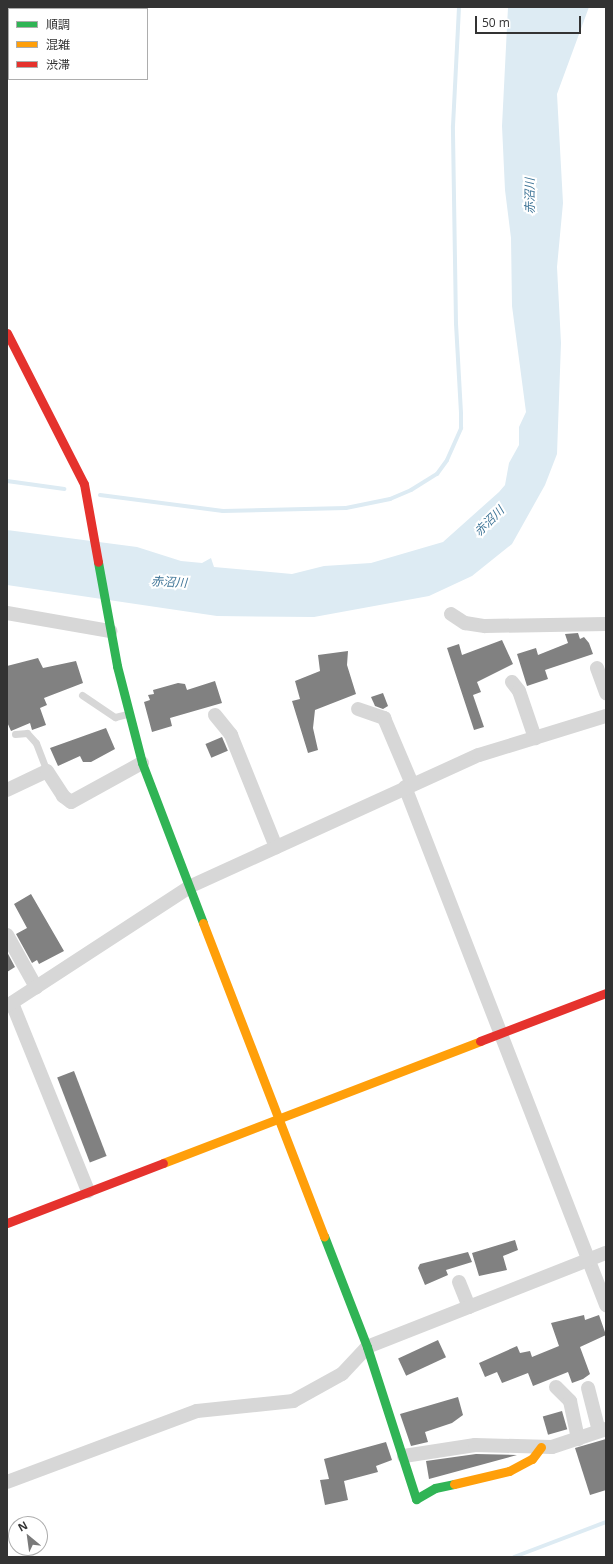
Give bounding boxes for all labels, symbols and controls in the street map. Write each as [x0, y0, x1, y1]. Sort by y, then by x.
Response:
legend [8, 8, 148, 80]
scale bar [477, 8, 583, 34]
text: 50 m [482, 14, 510, 31]
text: 順調 [46, 16, 70, 33]
text: 混雑 [46, 36, 70, 53]
text: 渋滞 [46, 56, 70, 73]
water label: 赤沼川 [523, 178, 537, 214]
water label: 赤沼川 [471, 503, 507, 539]
water label: 赤沼川 [151, 574, 187, 590]
north arrow [8, 1516, 48, 1556]
text: N [15, 1517, 30, 1535]

